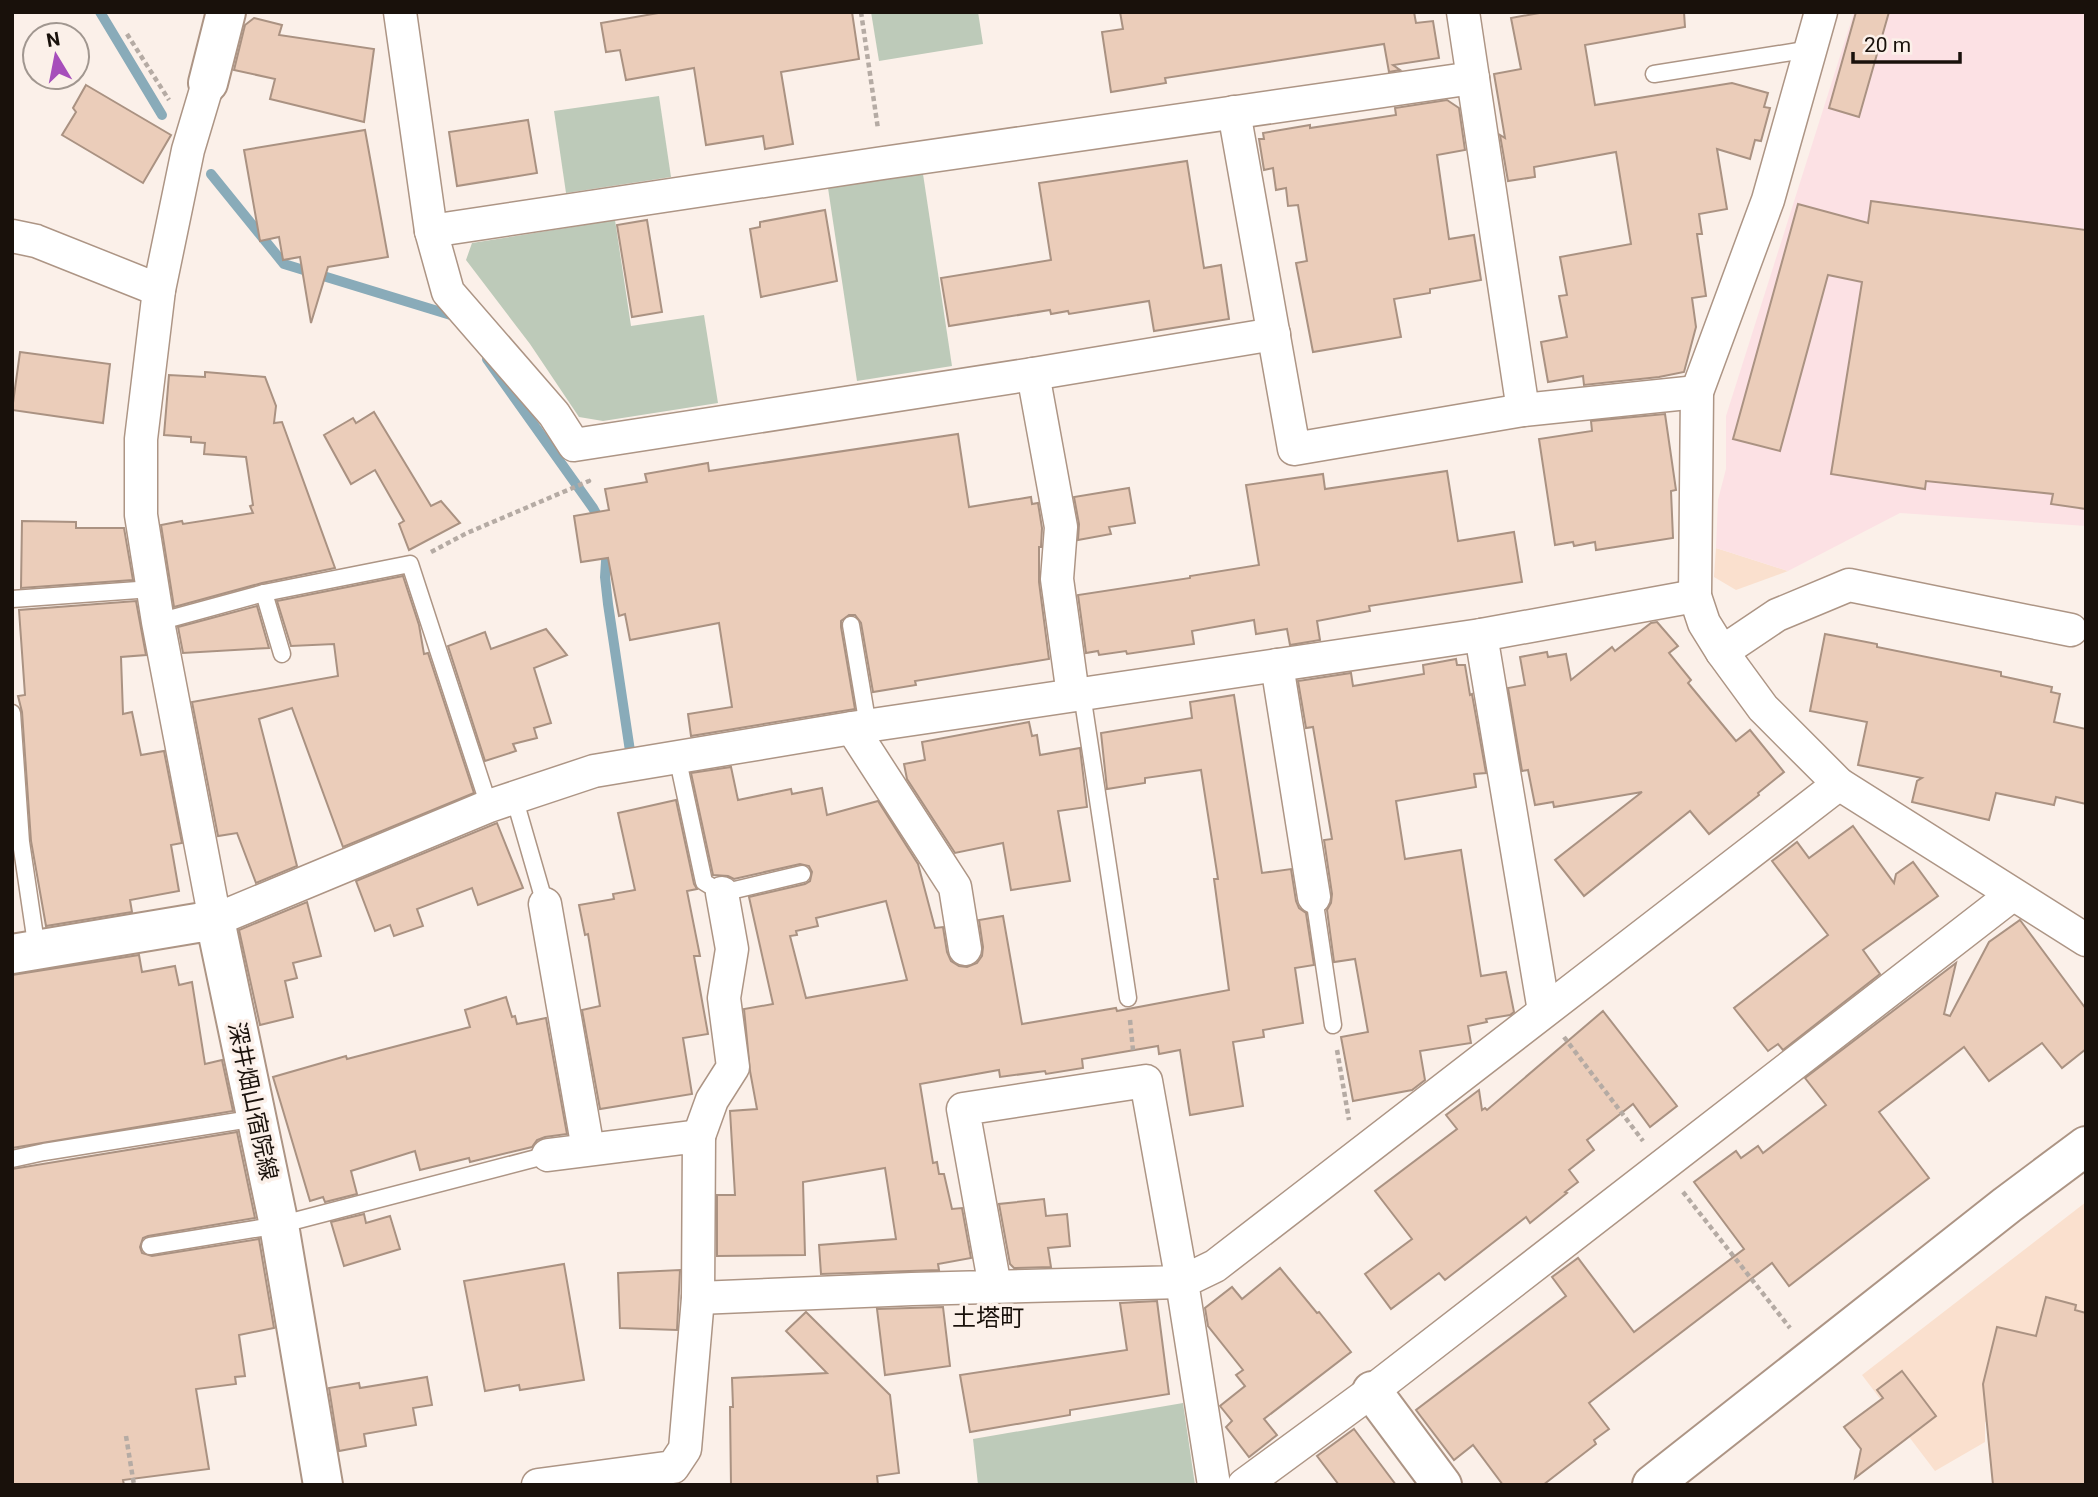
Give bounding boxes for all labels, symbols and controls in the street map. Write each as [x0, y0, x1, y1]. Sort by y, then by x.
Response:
north arrow [21, 21, 91, 91]
scale bar [1853, 21, 1960, 65]
text: N [45, 27, 62, 52]
text: 20 m [1864, 33, 1911, 57]
street label: 深井畑山宿院線 [223, 1020, 282, 1183]
district label: 土塔町 [952, 1304, 1024, 1332]

